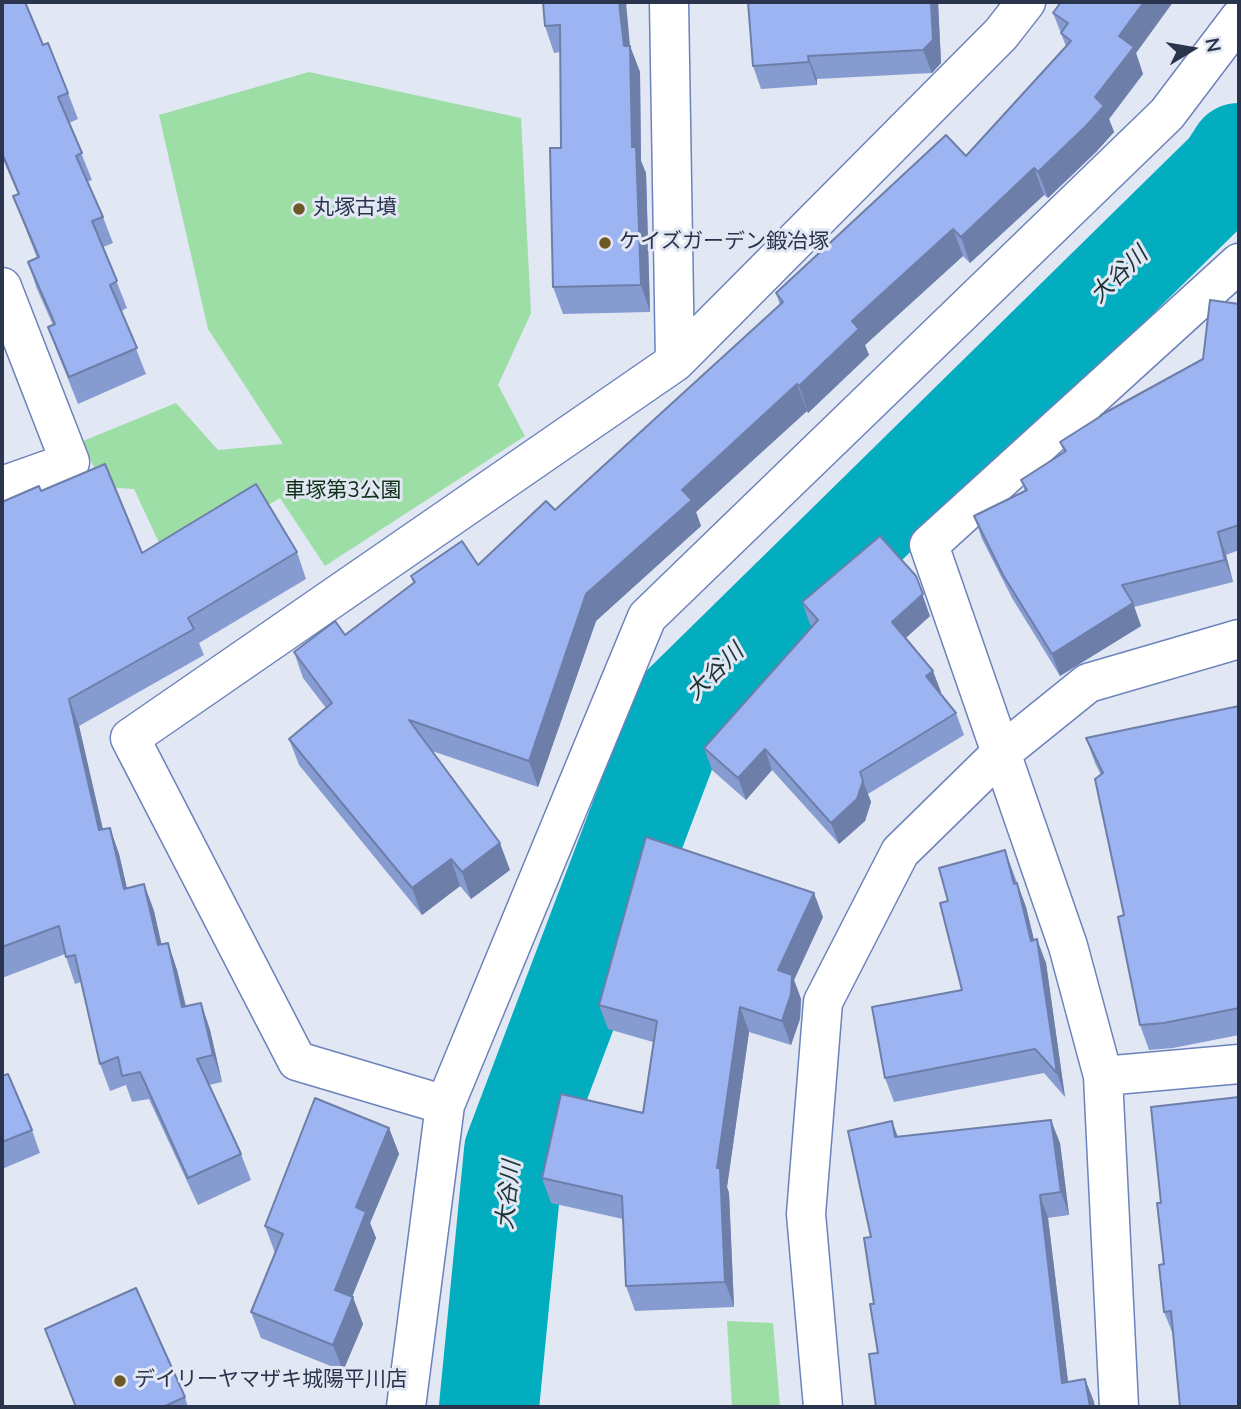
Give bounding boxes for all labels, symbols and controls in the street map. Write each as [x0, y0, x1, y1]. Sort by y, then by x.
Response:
north arrow [1157, 14, 1227, 84]
text: N [1198, 36, 1227, 54]
place label: 丸塚古墳 [313, 196, 397, 222]
marker: 丸塚古墳 [291, 201, 307, 217]
place label: ケイズガーデン鍛冶塚 [619, 230, 829, 256]
marker: ケイズガーデン鍛冶塚 [597, 235, 613, 251]
water label: 大谷川 [1086, 242, 1154, 310]
park label: 車塚第3公園 [284, 479, 402, 505]
water label: 大谷川 [682, 639, 750, 707]
water label: 大谷川 [493, 1159, 527, 1231]
place label: デイリーヤマザキ城陽平川店 [134, 1368, 407, 1394]
marker: デイリーヤマザキ城陽平川店 [112, 1373, 128, 1389]

